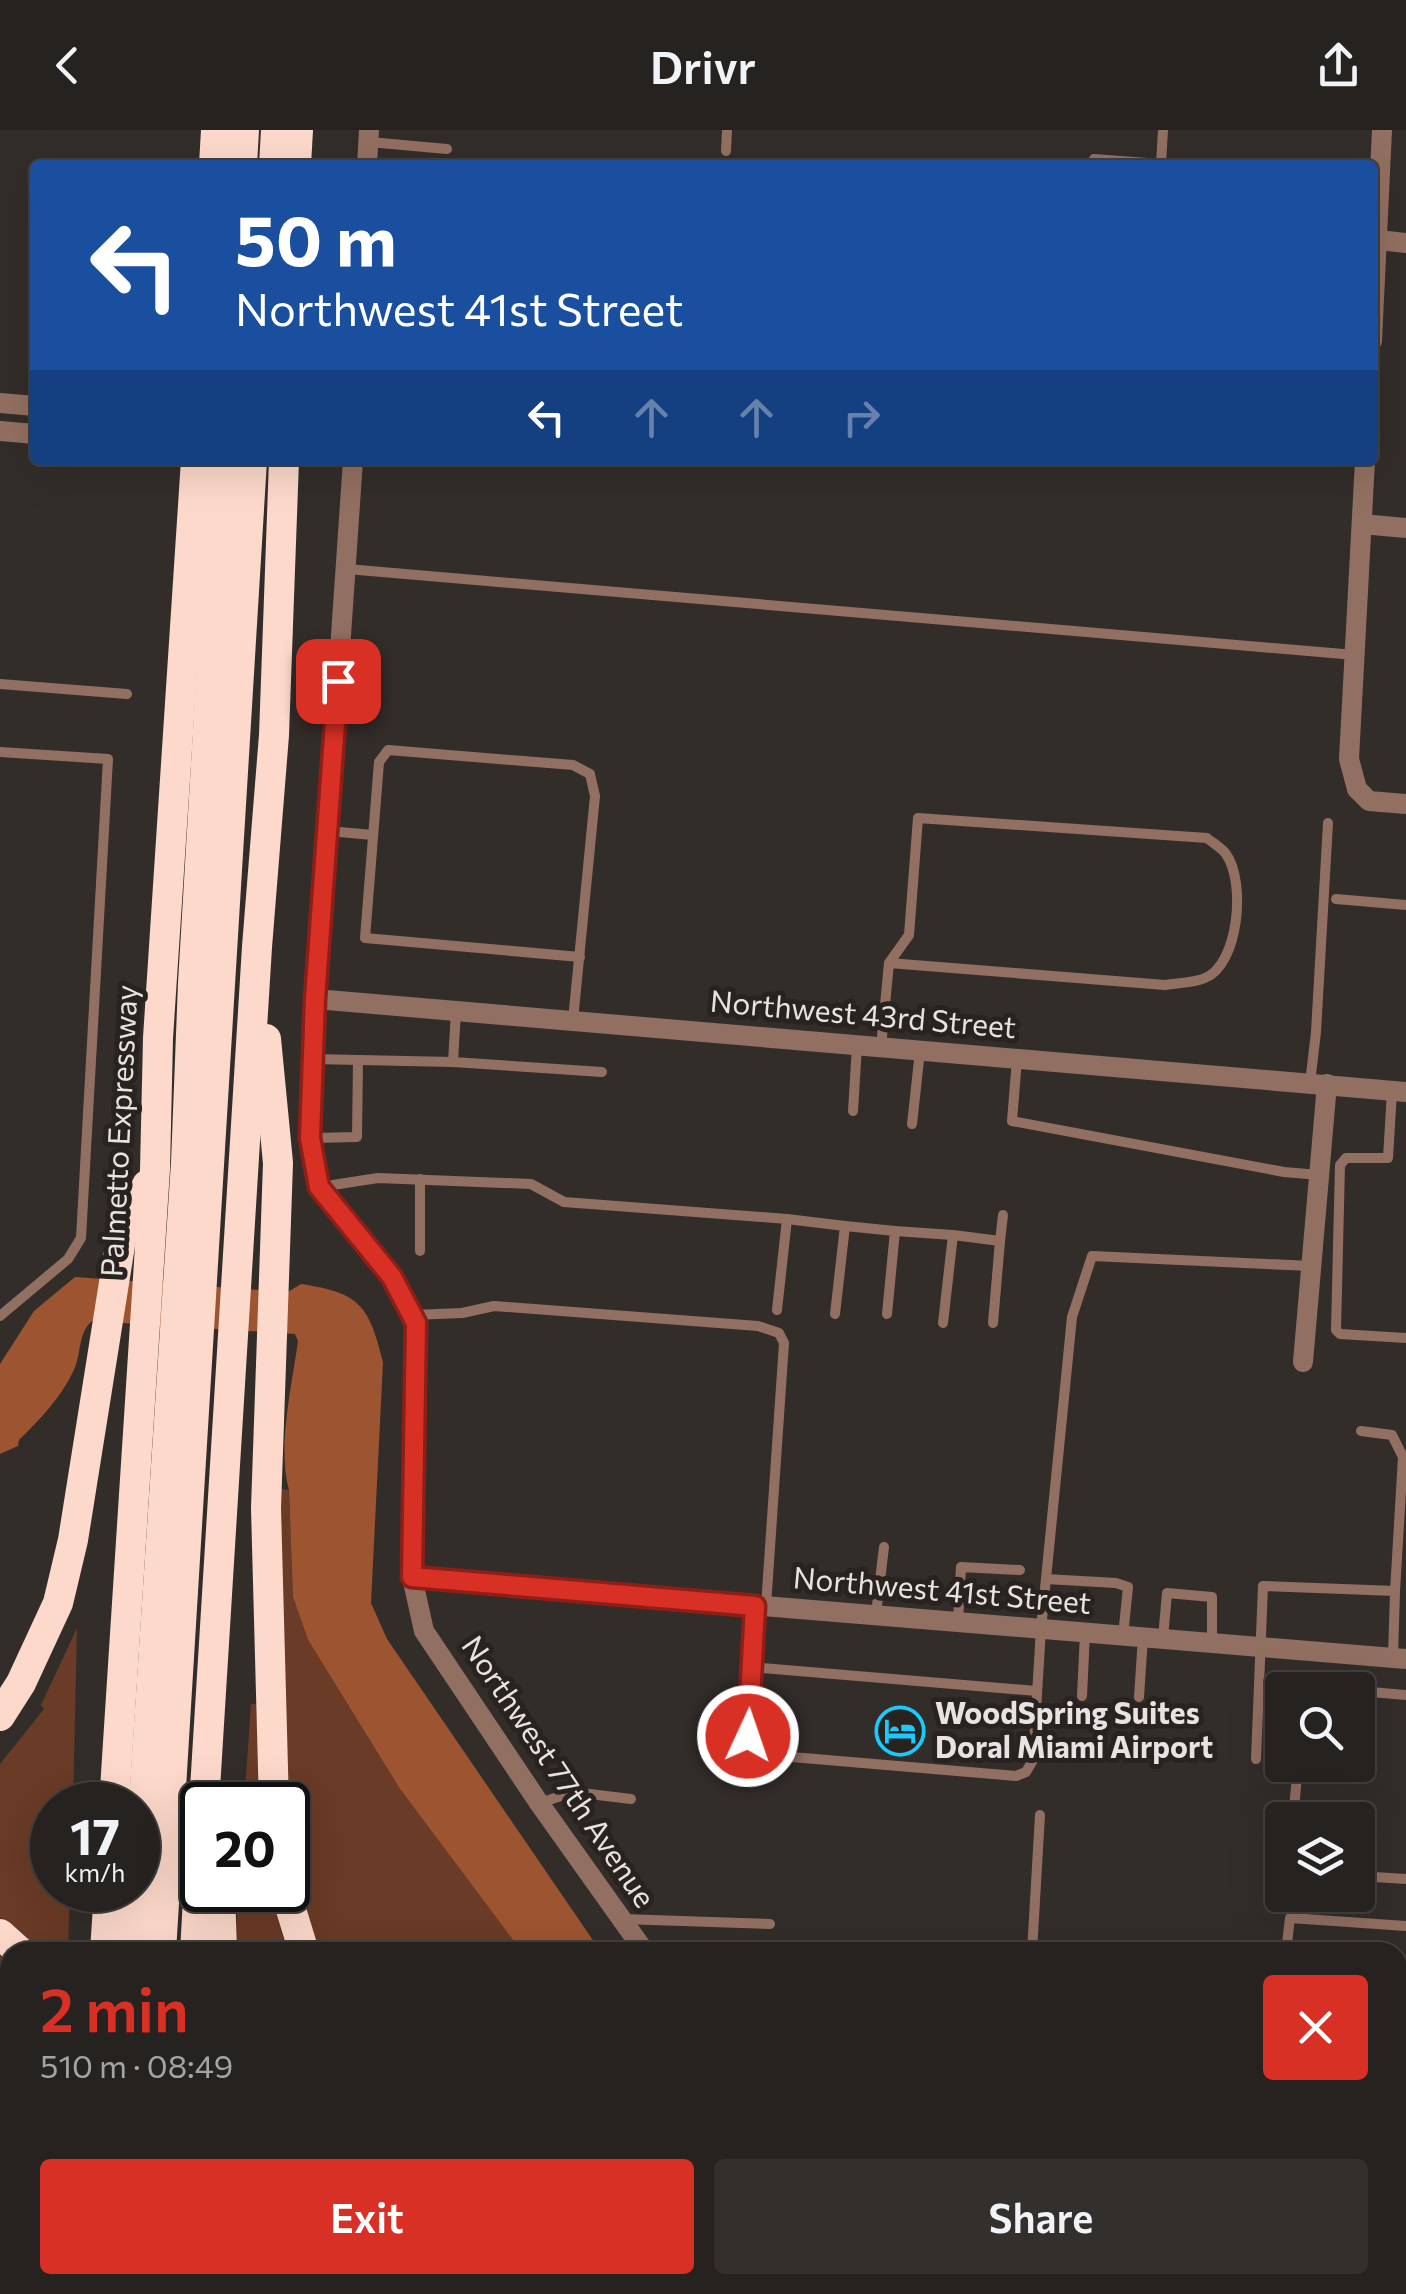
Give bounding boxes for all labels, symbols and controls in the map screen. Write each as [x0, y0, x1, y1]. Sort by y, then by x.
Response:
icon: back [40, 38, 95, 93]
text: Drivr [650, 38, 756, 93]
icon: share [1311, 38, 1366, 93]
text: 50 m [235, 195, 397, 280]
icon: left [70, 200, 200, 330]
text: Northwest 41st Street [235, 280, 683, 335]
icon: left [519, 390, 574, 445]
icon: ahead [624, 390, 679, 445]
icon: ahead [729, 390, 784, 445]
icon: right [834, 390, 889, 445]
pin [296, 639, 381, 724]
icon: arrive [311, 654, 366, 709]
street label: Northwest 43rd Street [709, 981, 1018, 1044]
street label: Palmetto Expressway [91, 984, 144, 1278]
street label: Northwest 41st Street [792, 1557, 1093, 1620]
street label: Northwest 77th Avenue [455, 1628, 665, 1913]
map controls [1265, 1672, 1375, 1912]
button: search [1265, 1672, 1375, 1782]
position arrow [696, 1684, 800, 1788]
place label: WoodSpring Suites Doral Miami Airport [935, 1693, 1213, 1764]
hotel icon: WoodSpring Suites Doral Miami Airport [874, 1705, 926, 1757]
speed limit sign: 20 [180, 1782, 310, 1912]
button: layers [1265, 1802, 1375, 1912]
text: 17 [70, 1804, 120, 1865]
text: km/h [65, 1857, 125, 1887]
text: 2 min [40, 1971, 189, 2044]
button: close [1263, 1975, 1368, 2080]
text: 510 m · 08:49 [40, 2045, 233, 2085]
button: Exit [40, 2159, 694, 2274]
button: Share [714, 2159, 1368, 2274]

